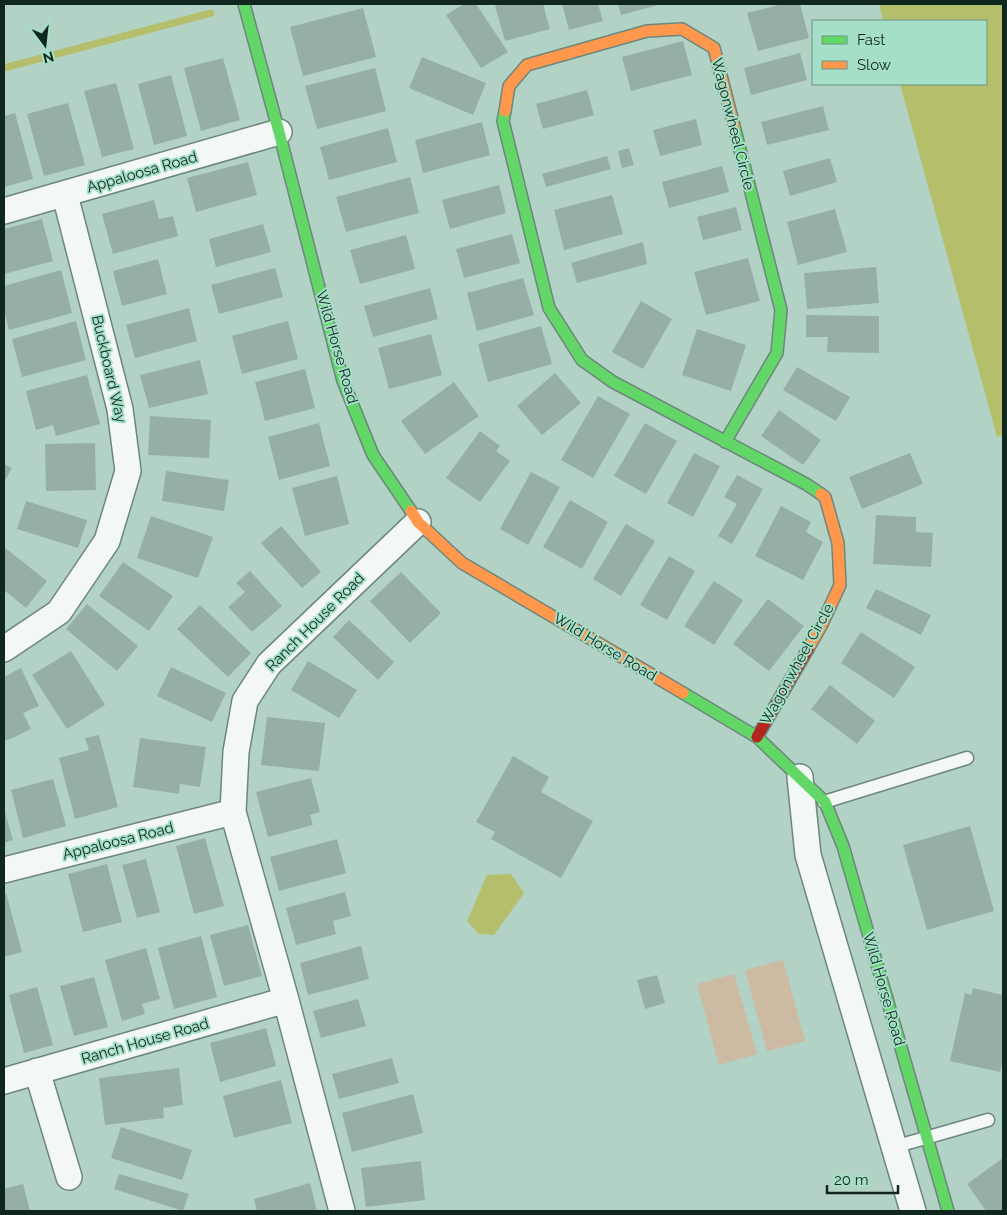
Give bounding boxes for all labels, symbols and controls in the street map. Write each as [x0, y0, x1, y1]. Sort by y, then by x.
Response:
north arrow [20, 20, 70, 70]
legend [812, 20, 987, 85]
text: Fast [857, 31, 885, 49]
text: N [41, 48, 56, 67]
street label: Wagonwheel Circle [708, 56, 758, 192]
text: Slow [857, 56, 891, 74]
street label: Appaloosa Road [85, 148, 199, 196]
street label: Wild Horse Road [312, 288, 362, 406]
street label: Buckboard Way [88, 313, 130, 425]
street label: Ranch House Road [262, 569, 368, 675]
street label: Wagonwheel Circle [756, 600, 838, 728]
street label: Wild Horse Road [550, 609, 660, 685]
street label: Appaloosa Road [61, 818, 175, 864]
street label: Wild Horse Road [859, 930, 909, 1048]
street label: Ranch House Road [79, 1014, 211, 1068]
scale bar [827, 1162, 898, 1194]
text: 20 m [834, 1171, 869, 1189]

